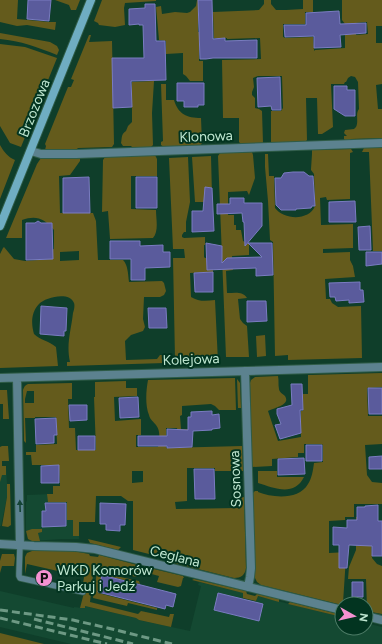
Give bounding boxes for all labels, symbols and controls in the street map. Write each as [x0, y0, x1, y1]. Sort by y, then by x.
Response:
street label: Brzozowa [15, 77, 54, 140]
street label: Klonowa [179, 127, 233, 146]
street label: Kolejowa [162, 350, 220, 369]
street label: Sosnowa [226, 450, 245, 508]
one-way arrow [17, 499, 23, 512]
street label: Ceglana [148, 542, 202, 571]
place label: WKD Komorów Parkuj i Jedź [57, 562, 152, 595]
parking icon: WKD Komorów Parkuj i Jedź [34, 568, 54, 588]
north arrow [334, 596, 374, 636]
text: N [356, 612, 370, 622]

